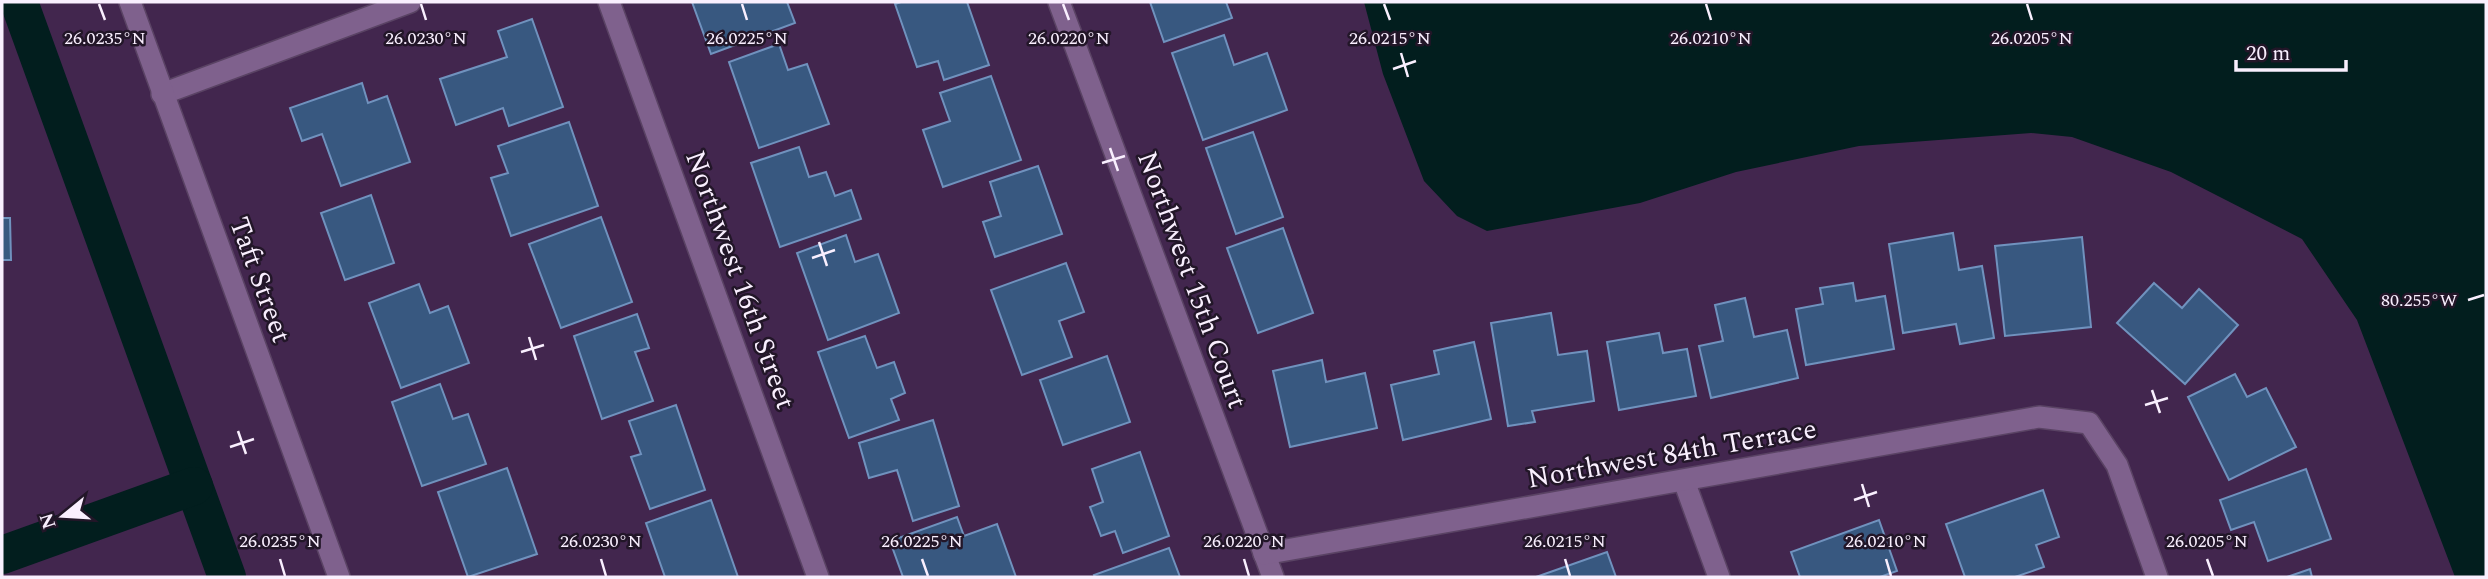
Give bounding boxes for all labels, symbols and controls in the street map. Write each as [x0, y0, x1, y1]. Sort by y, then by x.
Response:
text: 26.0235°N [64, 25, 146, 52]
text: 26.0230°N [385, 25, 467, 52]
text: 26.0225°N [706, 25, 788, 52]
text: 26.0220°N [1028, 25, 1110, 52]
text: 26.0215°N [1349, 25, 1431, 52]
text: 26.0210°N [1670, 25, 1752, 52]
text: 26.0205°N [1991, 25, 2073, 52]
scale bar [2236, 28, 2346, 72]
text: 20 m [2246, 38, 2290, 70]
street label: Northwest 16th Street [673, 145, 807, 416]
street label: Northwest 15th Court [1125, 145, 1259, 415]
street label: Taft Street [217, 211, 303, 349]
text: 80.255°W [2381, 287, 2457, 314]
street label: Northwest 84th Terrace [1524, 407, 1820, 501]
north arrow [28, 481, 98, 551]
text: N [32, 509, 64, 533]
text: 26.0235°N [239, 528, 321, 555]
text: 26.0230°N [560, 528, 642, 555]
text: 26.0225°N [881, 528, 963, 555]
text: 26.0220°N [1203, 528, 1285, 555]
text: 26.0215°N [1524, 528, 1606, 555]
text: 26.0210°N [1845, 528, 1927, 555]
text: 26.0205°N [2166, 528, 2248, 555]

